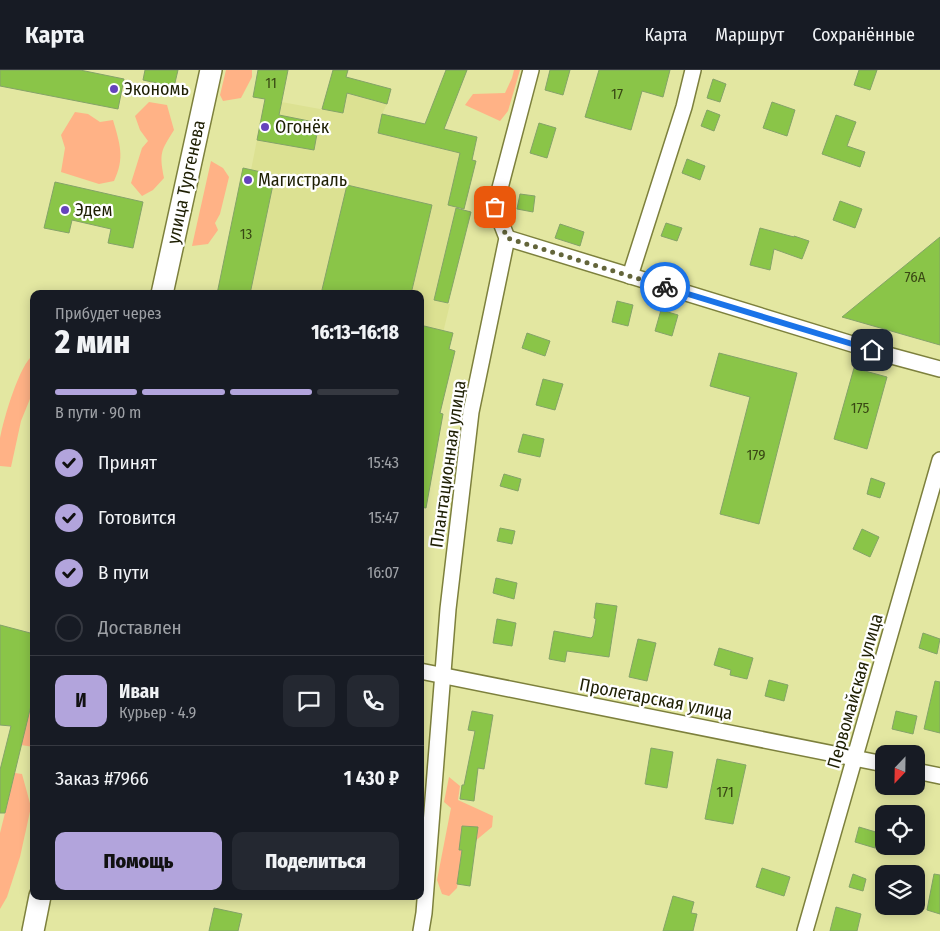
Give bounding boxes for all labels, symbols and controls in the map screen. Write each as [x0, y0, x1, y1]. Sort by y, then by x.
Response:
text: Карта [25, 21, 84, 49]
text: Карта [644, 24, 687, 46]
text: Маршрут [715, 24, 784, 46]
text: Сохранённые [812, 24, 915, 46]
house number: 11 [265, 74, 277, 92]
place label: Экономь [124, 78, 189, 100]
marker: Экономь [108, 83, 120, 95]
house number: 17 [611, 85, 623, 103]
place label: Огонёк [275, 116, 330, 138]
street label: улица Тургенева [162, 118, 210, 246]
marker: Огонёк [259, 121, 271, 133]
place label: Магистраль [258, 169, 347, 191]
marker: Магистраль [242, 174, 254, 186]
pin [474, 186, 516, 228]
icon: bag [481, 193, 509, 221]
place label: Эдем [75, 199, 112, 221]
marker: Эдем [59, 204, 71, 216]
house number: 13 [240, 225, 253, 243]
courier [640, 262, 690, 312]
house number: 76А [904, 268, 926, 286]
icon: bike [651, 273, 679, 301]
text: Прибудет через [55, 304, 162, 323]
text: 16:13–16:18 [311, 321, 399, 344]
text: 2 мин [55, 323, 130, 361]
pin [851, 329, 893, 371]
icon: home [858, 336, 886, 364]
street label: Плантационная улица [425, 379, 471, 549]
house number: 175 [851, 399, 869, 417]
text: В пути · 90 m [55, 403, 141, 422]
house number: 179 [747, 446, 766, 464]
icon: check [55, 449, 83, 477]
text: Принят [98, 451, 157, 474]
text: 15:43 [367, 453, 399, 472]
icon: check [55, 504, 83, 532]
text: Готовится [98, 506, 176, 529]
text: 15:47 [368, 508, 399, 527]
icon: check [55, 559, 83, 587]
text: В пути [98, 561, 149, 584]
text: 16:07 [367, 563, 399, 582]
street label: Первомайская улица [822, 611, 888, 771]
text: Доставлен [98, 616, 182, 639]
street label: Пролетарская улица [578, 673, 735, 725]
button: chat [283, 675, 335, 727]
button: phone [347, 675, 399, 727]
text: Иван [119, 680, 159, 703]
text: И [75, 689, 87, 712]
text: Курьер · 4.9 [119, 703, 196, 722]
north arrow [875, 745, 925, 795]
map controls [875, 745, 925, 915]
text: Заказ #7966 [55, 767, 149, 790]
text: 1 430 ₽ [344, 767, 399, 790]
house number: 171 [716, 783, 734, 801]
button: locate [875, 805, 925, 855]
button: Помощь [55, 832, 222, 890]
button: Поделиться [232, 832, 399, 890]
button: layers [875, 865, 925, 915]

